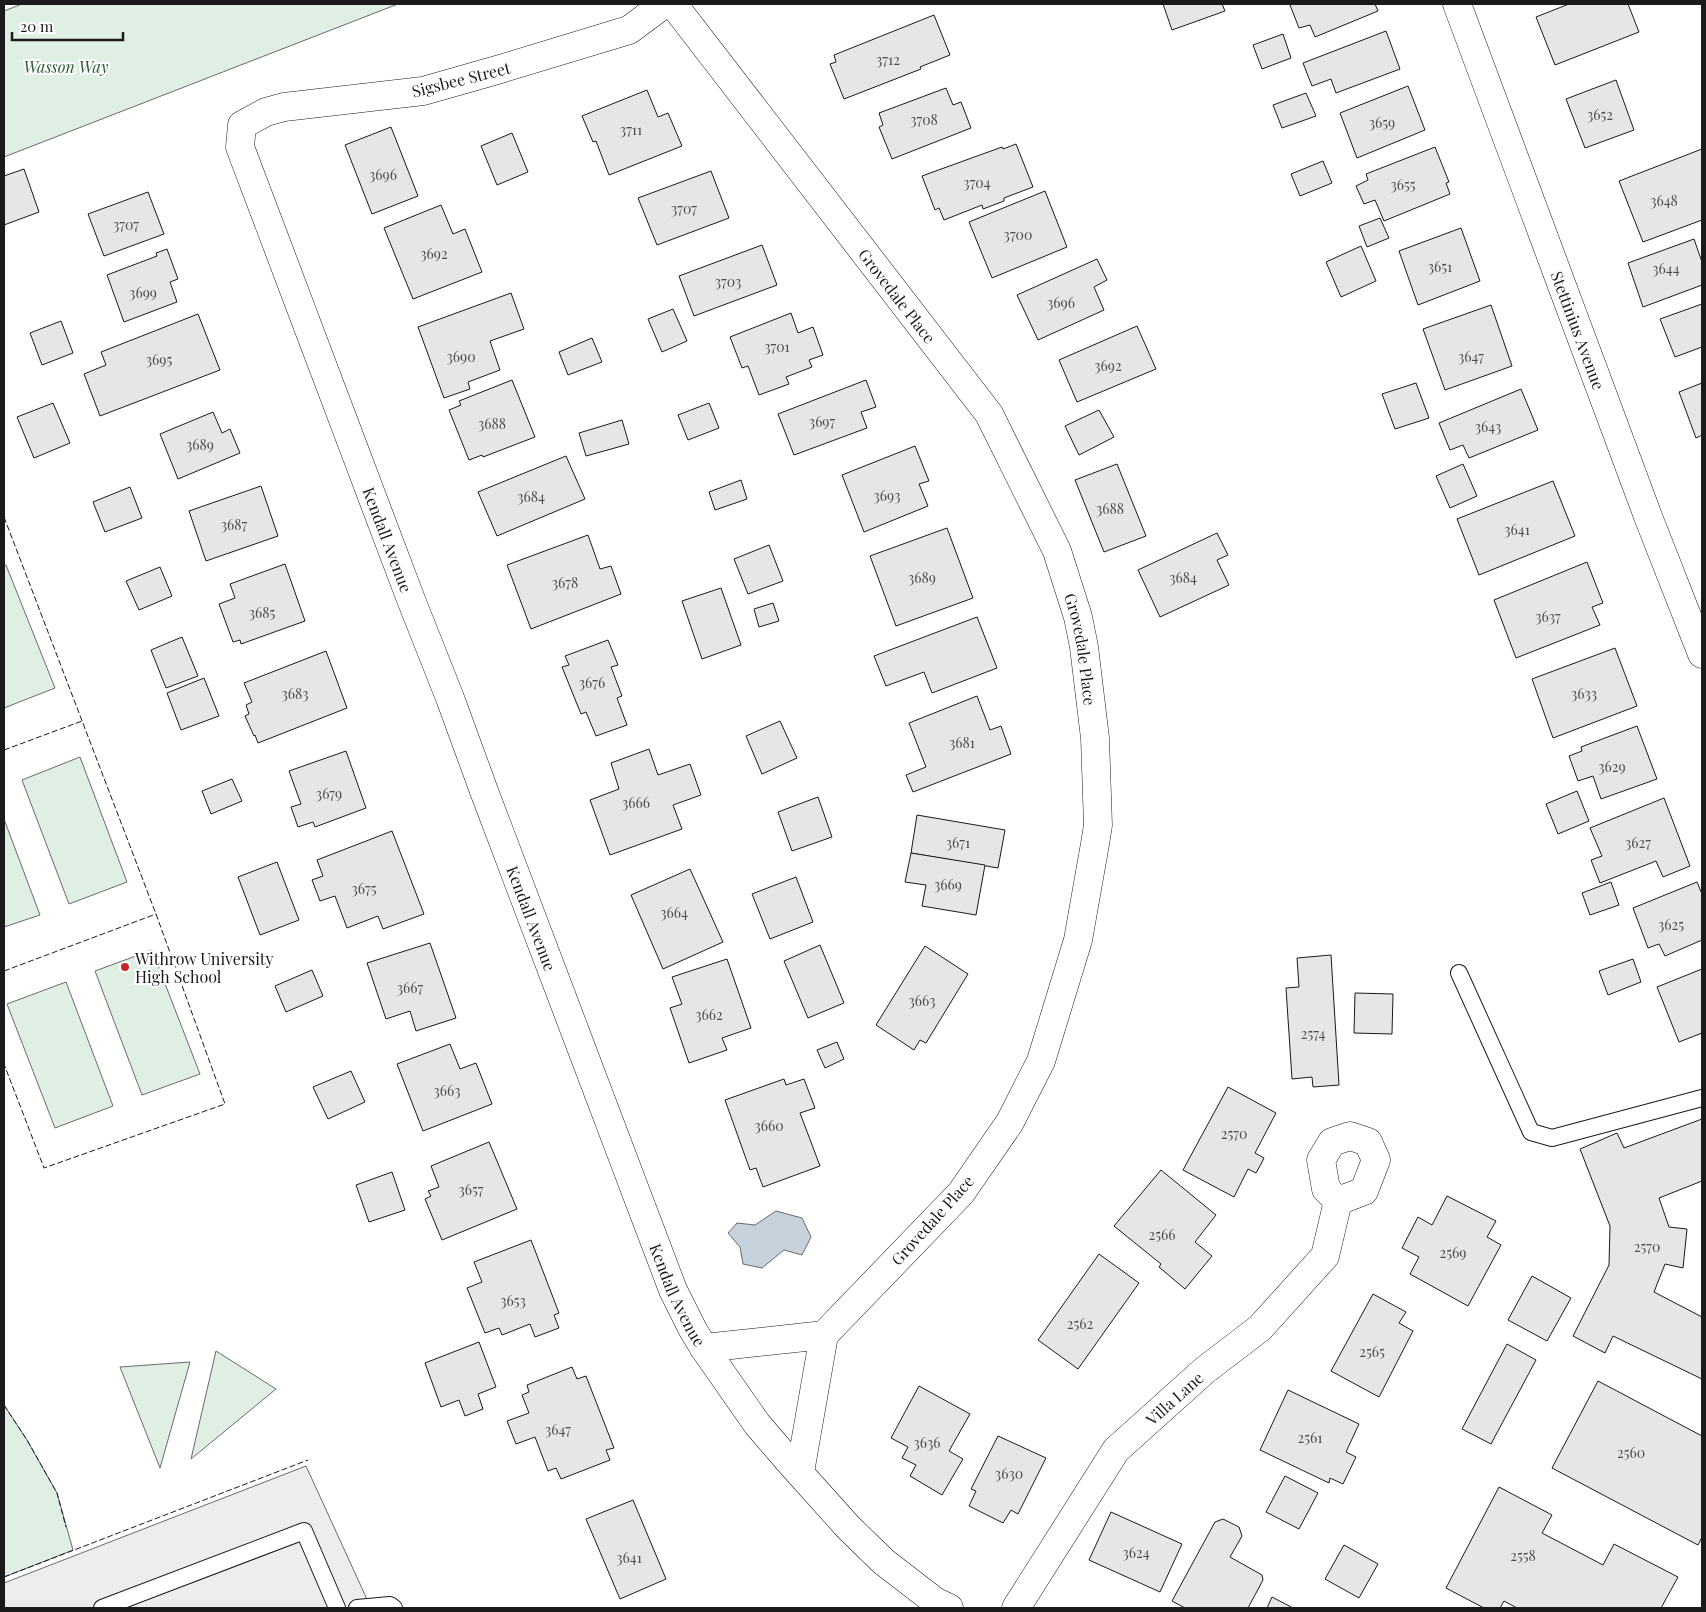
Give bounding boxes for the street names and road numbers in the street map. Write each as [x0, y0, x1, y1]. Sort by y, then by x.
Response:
street label: Sigsbee Street [409, 57, 513, 101]
street label: Grovedale Place [855, 244, 941, 347]
street label: Stettinius Avenue [1547, 268, 1610, 392]
street label: Kendall Avenue [359, 484, 418, 595]
street label: Grovedale Place [1060, 590, 1101, 706]
street label: Kendall Avenue [503, 862, 562, 974]
street label: Grovedale Place [886, 1171, 978, 1269]
street label: Kendall Avenue [646, 1240, 711, 1350]
street label: Villa Lane [1140, 1367, 1207, 1430]

